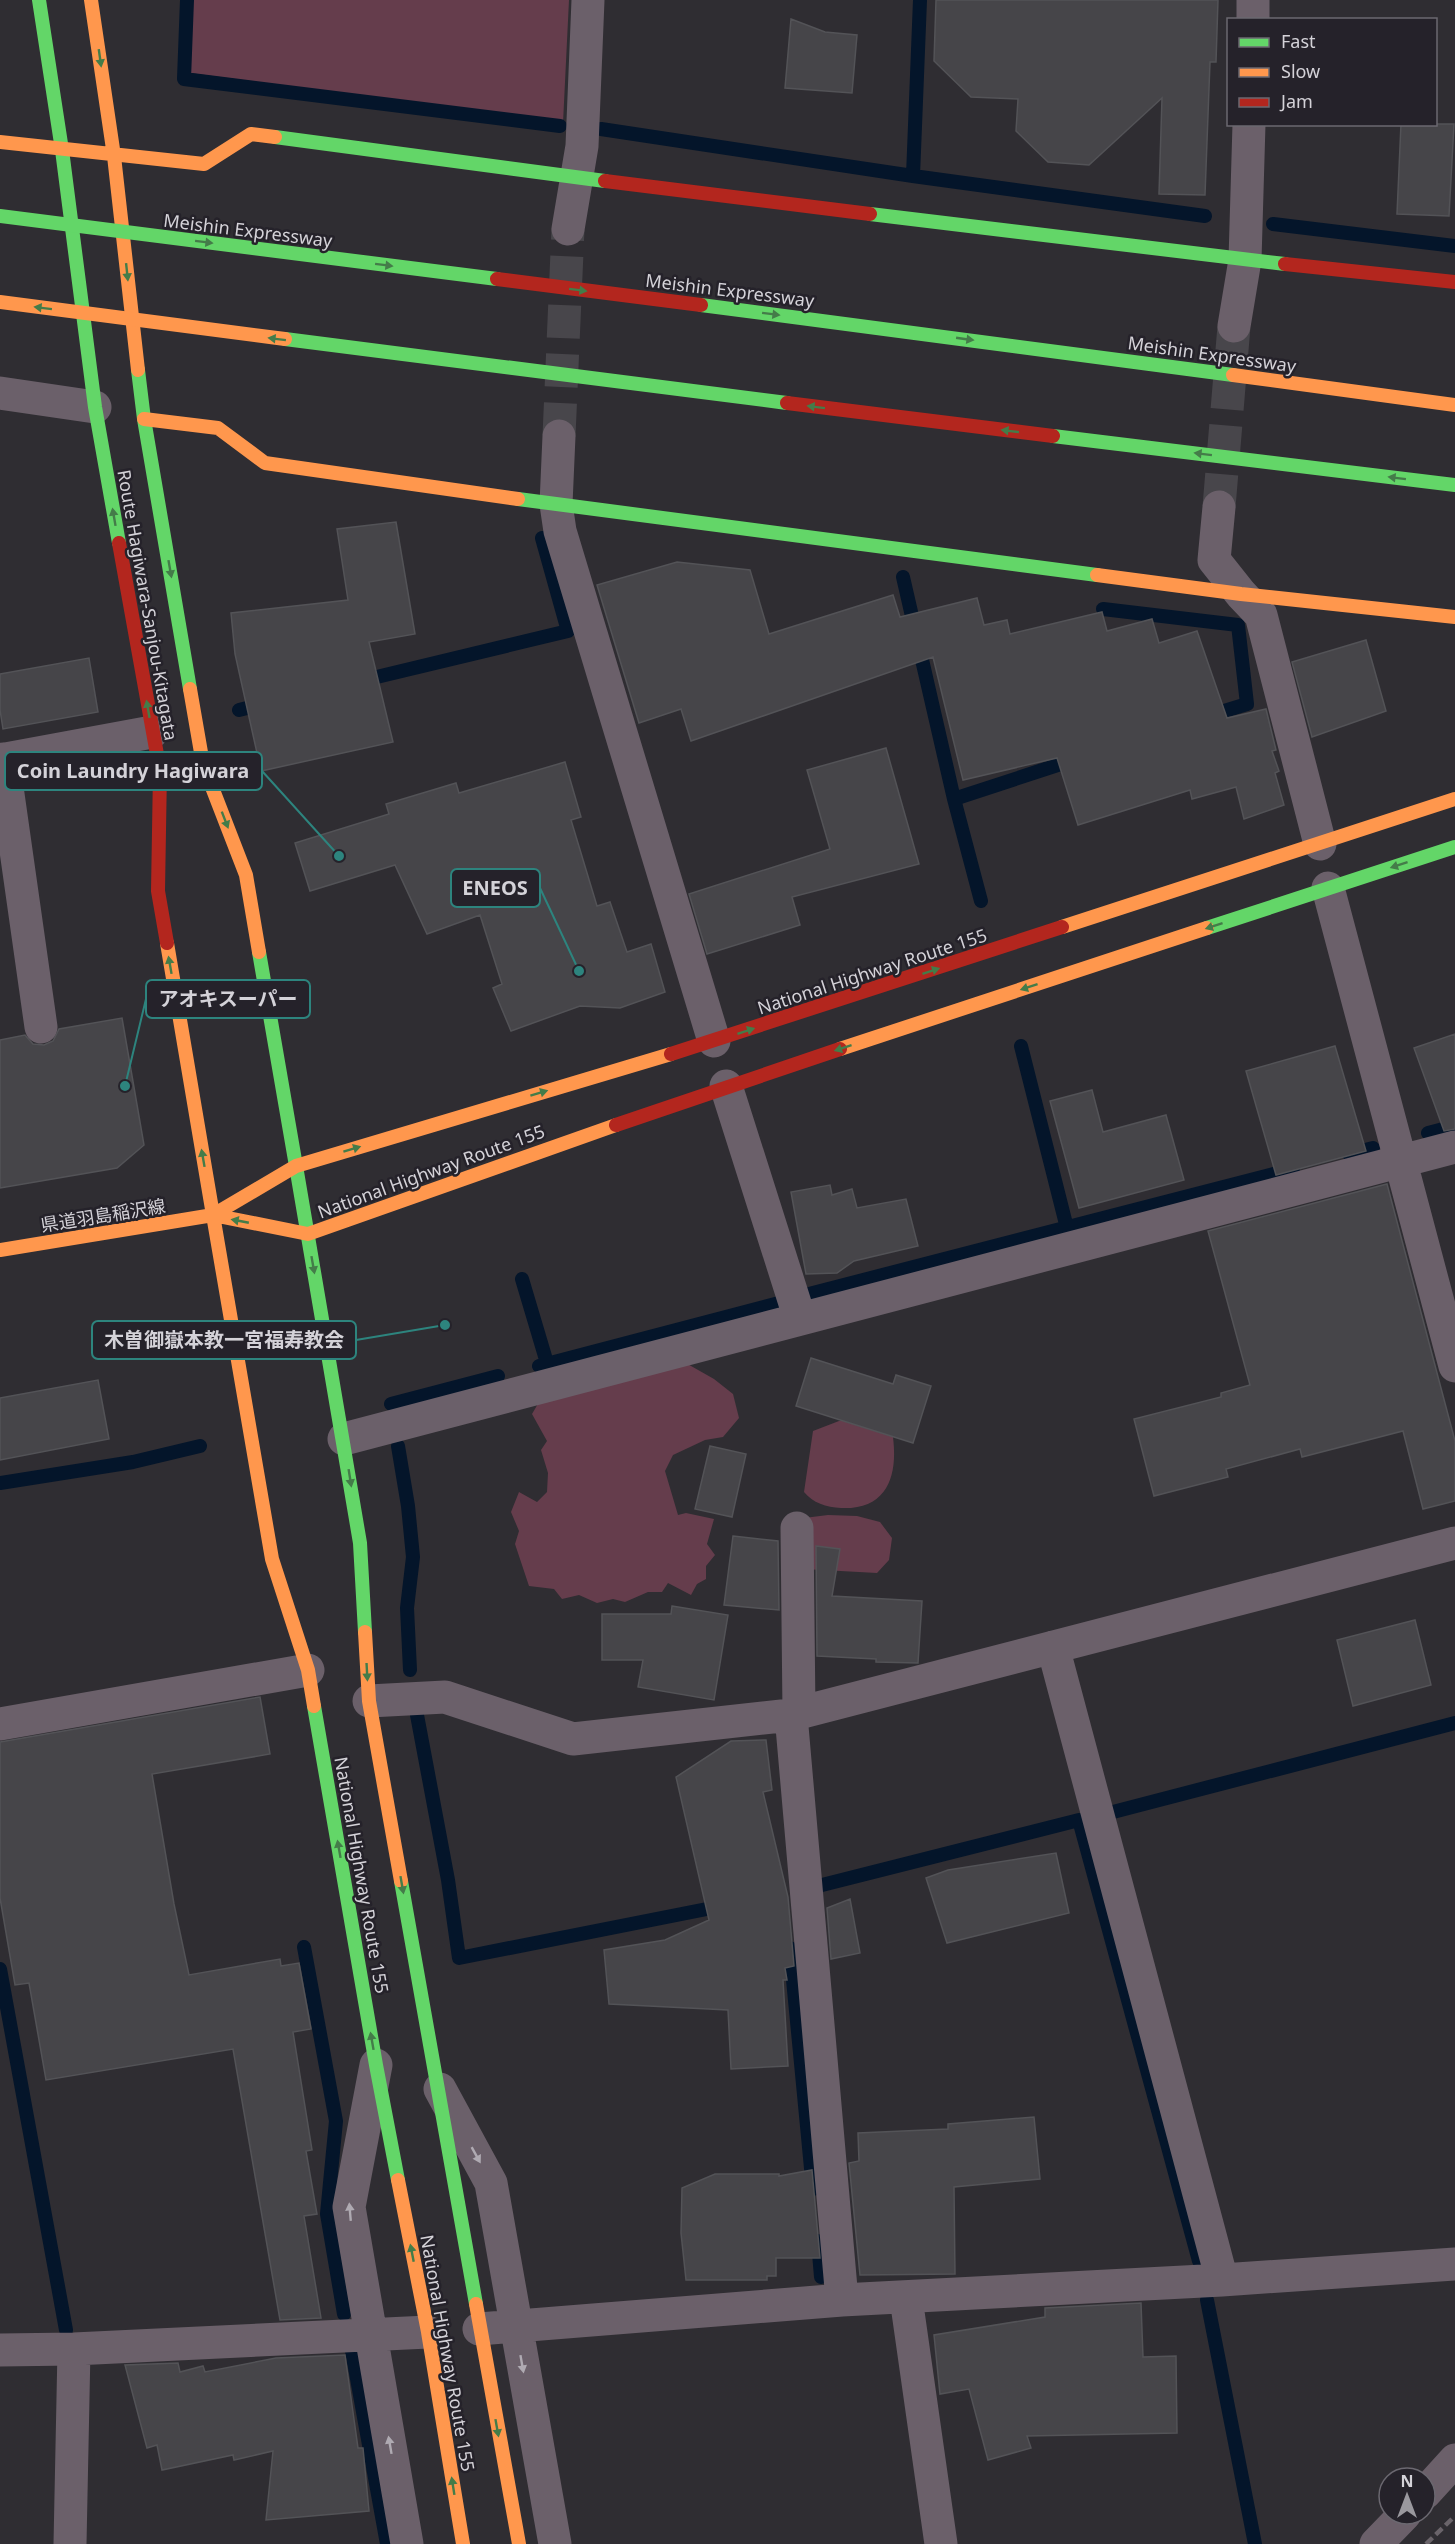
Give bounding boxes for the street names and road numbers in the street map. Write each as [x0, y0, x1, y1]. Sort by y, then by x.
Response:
street label: Meishin Expressway [162, 208, 335, 252]
street label: Meishin Expressway [644, 268, 817, 312]
street label: Meishin Expressway [1126, 330, 1299, 378]
street label: Route Hagiwara-Sanjou-Kitagata [112, 468, 184, 742]
street label: National Highway Route 155 [754, 922, 990, 1020]
street label: National Highway Route 155 [314, 1119, 548, 1223]
street label: 県道羽島稲沢線 [39, 1193, 167, 1237]
street label: National Highway Route 155 [329, 1755, 395, 1995]
street label: National Highway Route 155 [415, 2233, 481, 2473]

